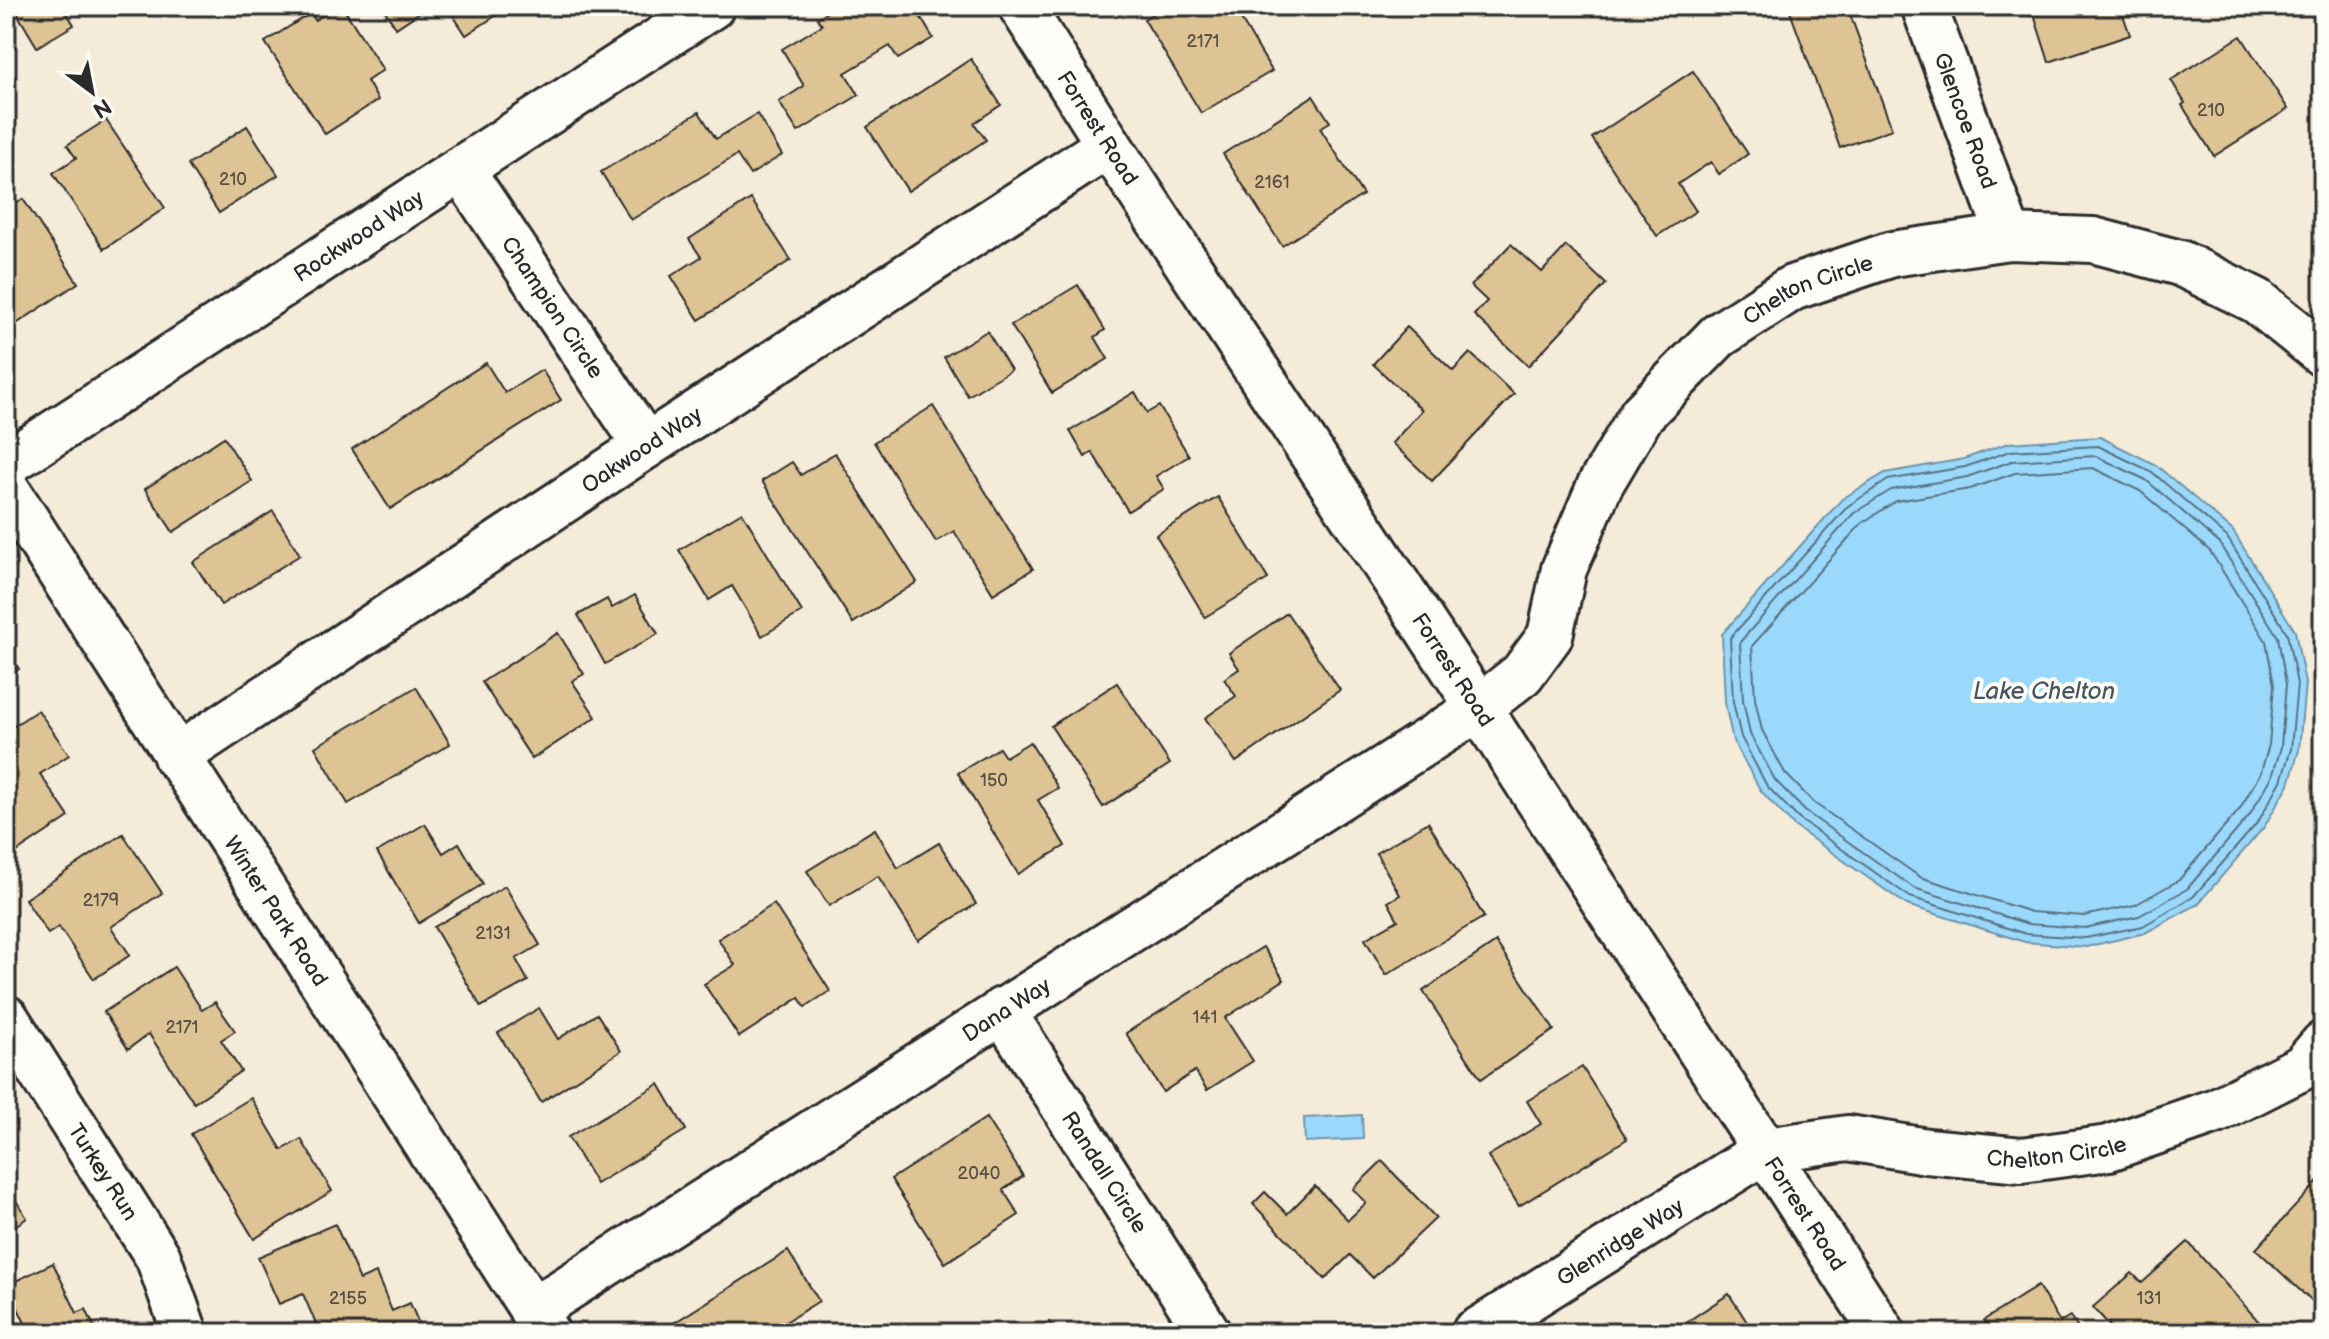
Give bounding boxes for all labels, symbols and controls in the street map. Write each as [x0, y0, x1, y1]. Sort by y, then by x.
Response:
house number: 2171 [1186, 31, 1220, 52]
street label: Glencoe Road [1927, 49, 2002, 193]
north arrow [52, 52, 132, 132]
street label: Forrest Road [1051, 66, 1144, 191]
text: N [88, 92, 116, 124]
house number: 210 [2197, 100, 2225, 121]
house number: 210 [219, 169, 247, 190]
house number: 2161 [1254, 172, 1290, 193]
street label: Rockwood Way [289, 185, 429, 289]
street label: Champion Circle [495, 232, 609, 384]
street label: Chelton Circle [1738, 250, 1877, 331]
street label: Oakwood Way [577, 401, 707, 500]
street label: Forrest Road [1405, 608, 1499, 732]
water label: Lake Chelton [1973, 677, 2115, 706]
house number: 150 [980, 770, 1008, 791]
street label: Winter Park Road [217, 831, 333, 992]
house number: 2179 [83, 890, 119, 911]
house number: 2131 [475, 923, 511, 944]
street label: Dana Way [958, 972, 1056, 1048]
house number: 141 [1193, 1007, 1217, 1028]
house number: 2171 [165, 1017, 199, 1038]
street label: Randall Circle [1055, 1107, 1153, 1239]
street label: Turkey Run [62, 1119, 143, 1226]
street label: Chelton Circle [1985, 1131, 2130, 1175]
street label: Forrest Road [1758, 1152, 1851, 1276]
house number: 2040 [958, 1163, 1000, 1184]
street label: Glenridge Way [1552, 1193, 1689, 1293]
house number: 2155 [329, 1288, 367, 1309]
house number: 131 [2136, 1288, 2162, 1309]

